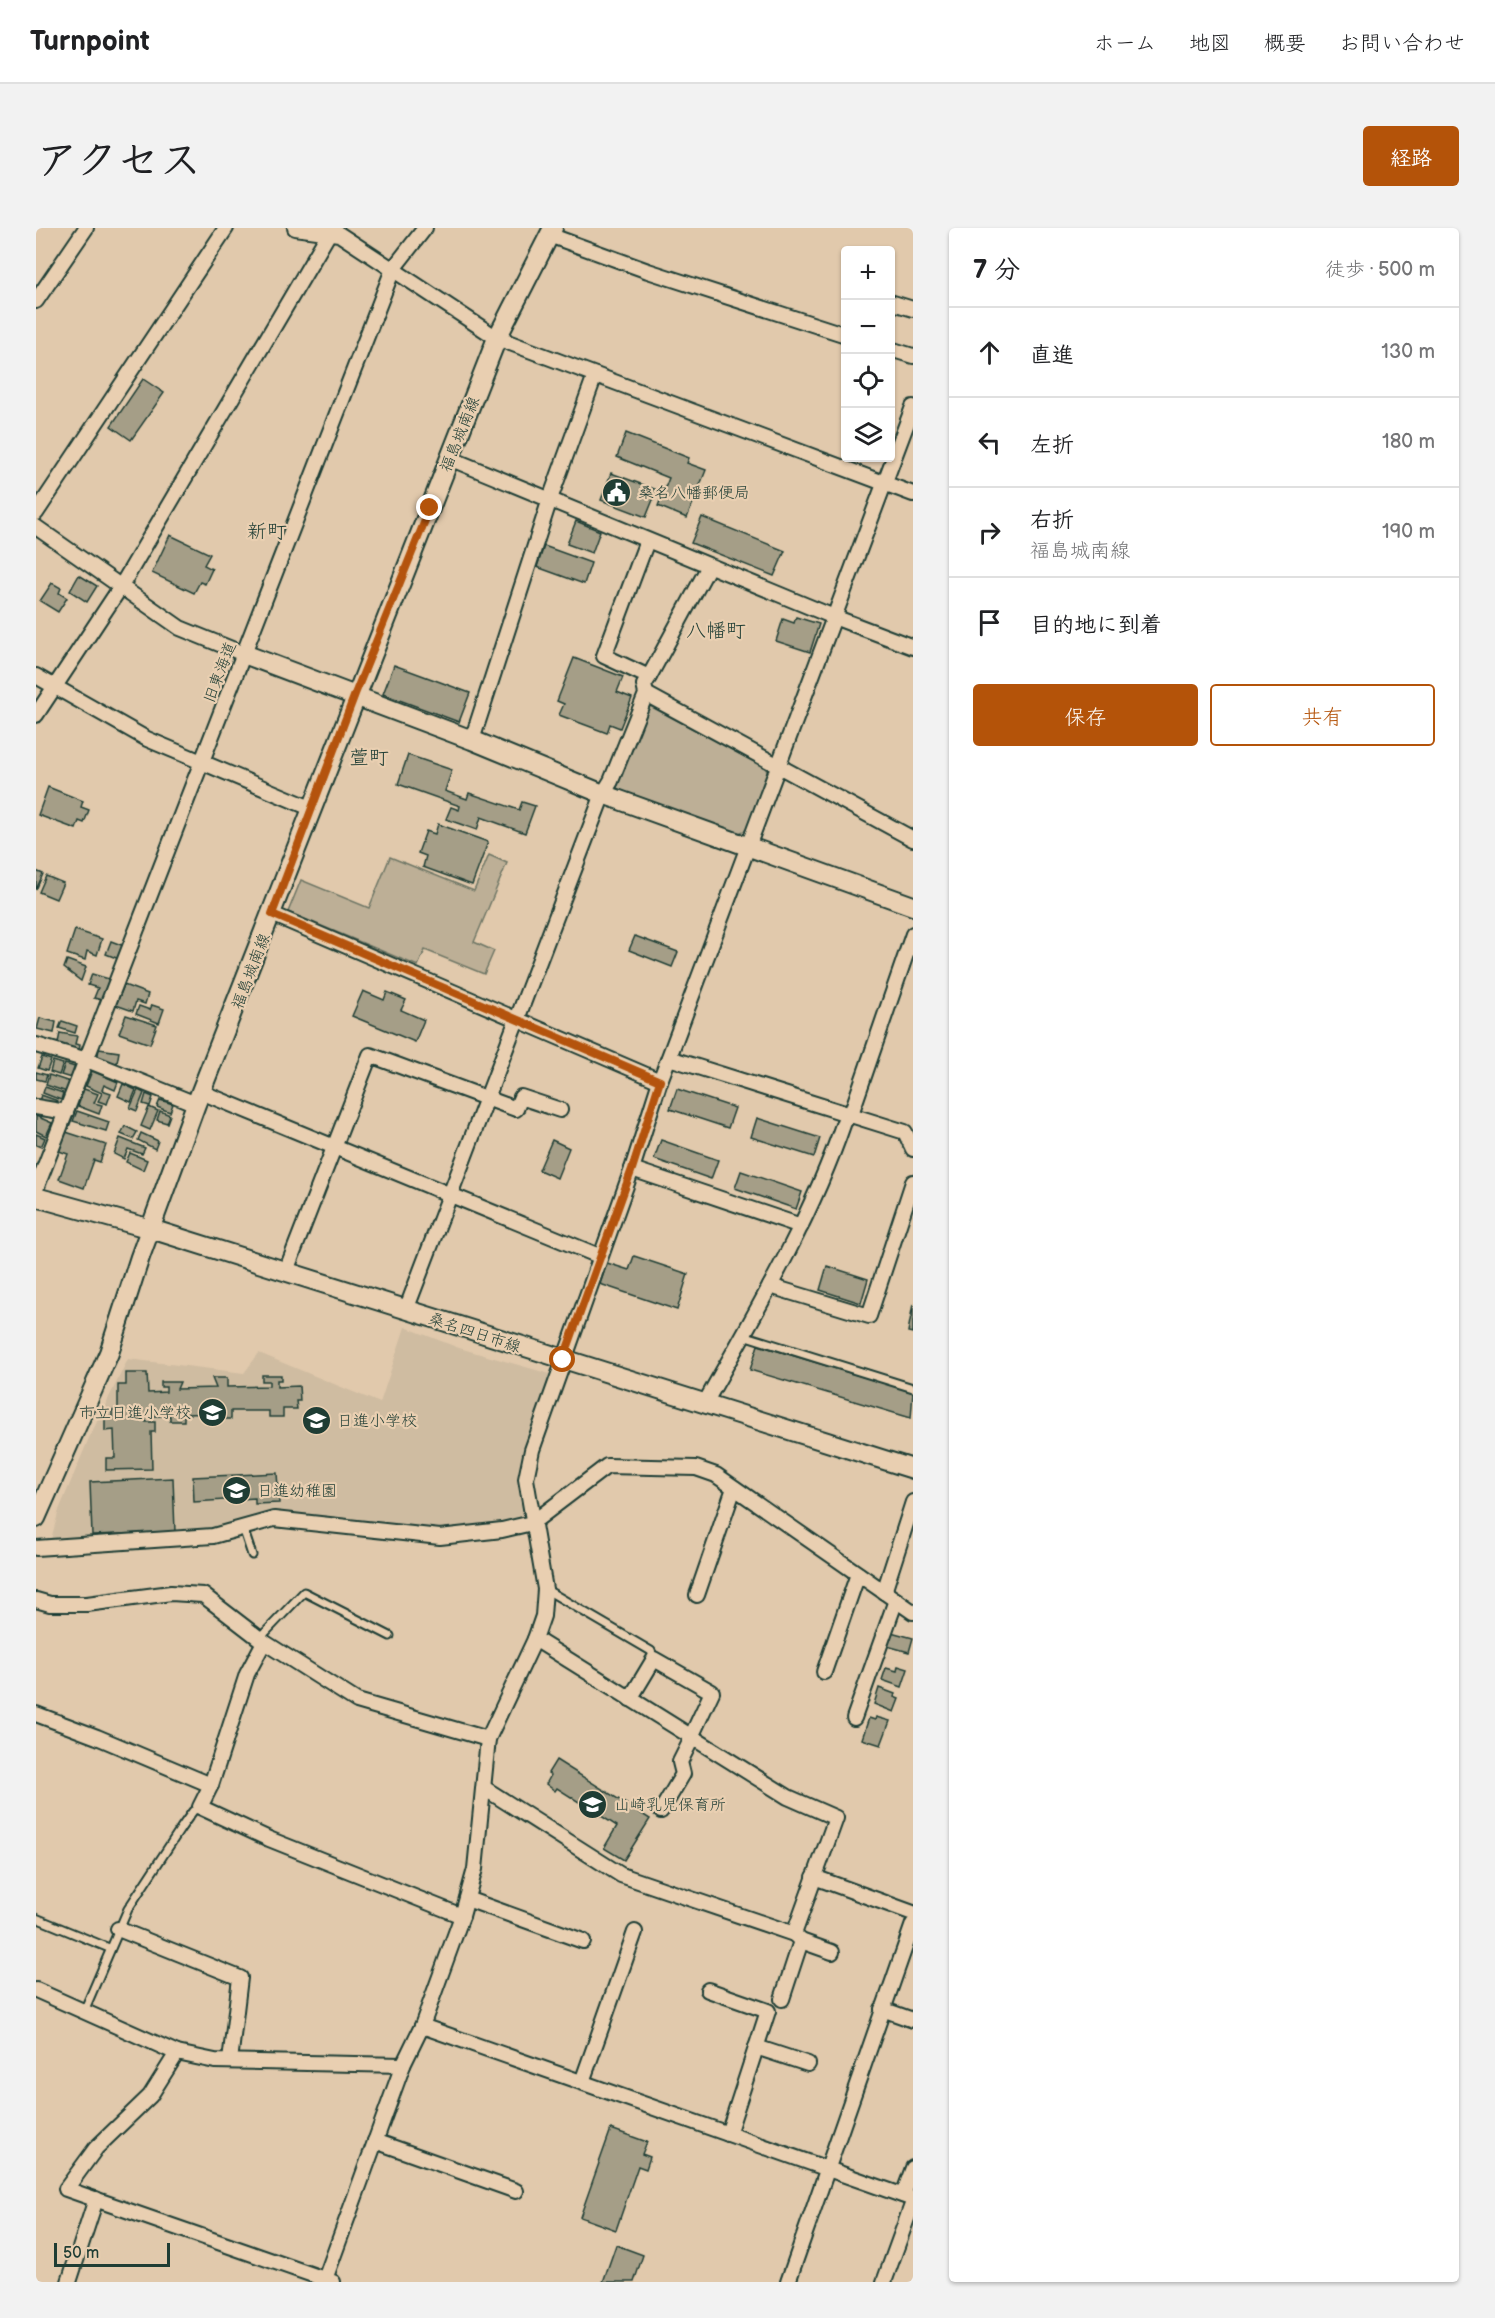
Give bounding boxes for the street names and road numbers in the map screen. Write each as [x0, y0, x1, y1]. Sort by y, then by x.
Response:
street label: 福島城南線 [437, 394, 484, 475]
street label: 旧東海道 [200, 639, 241, 706]
street label: 福島城南線 [228, 931, 275, 1012]
street label: 桑名四日市線 [426, 1310, 523, 1357]

